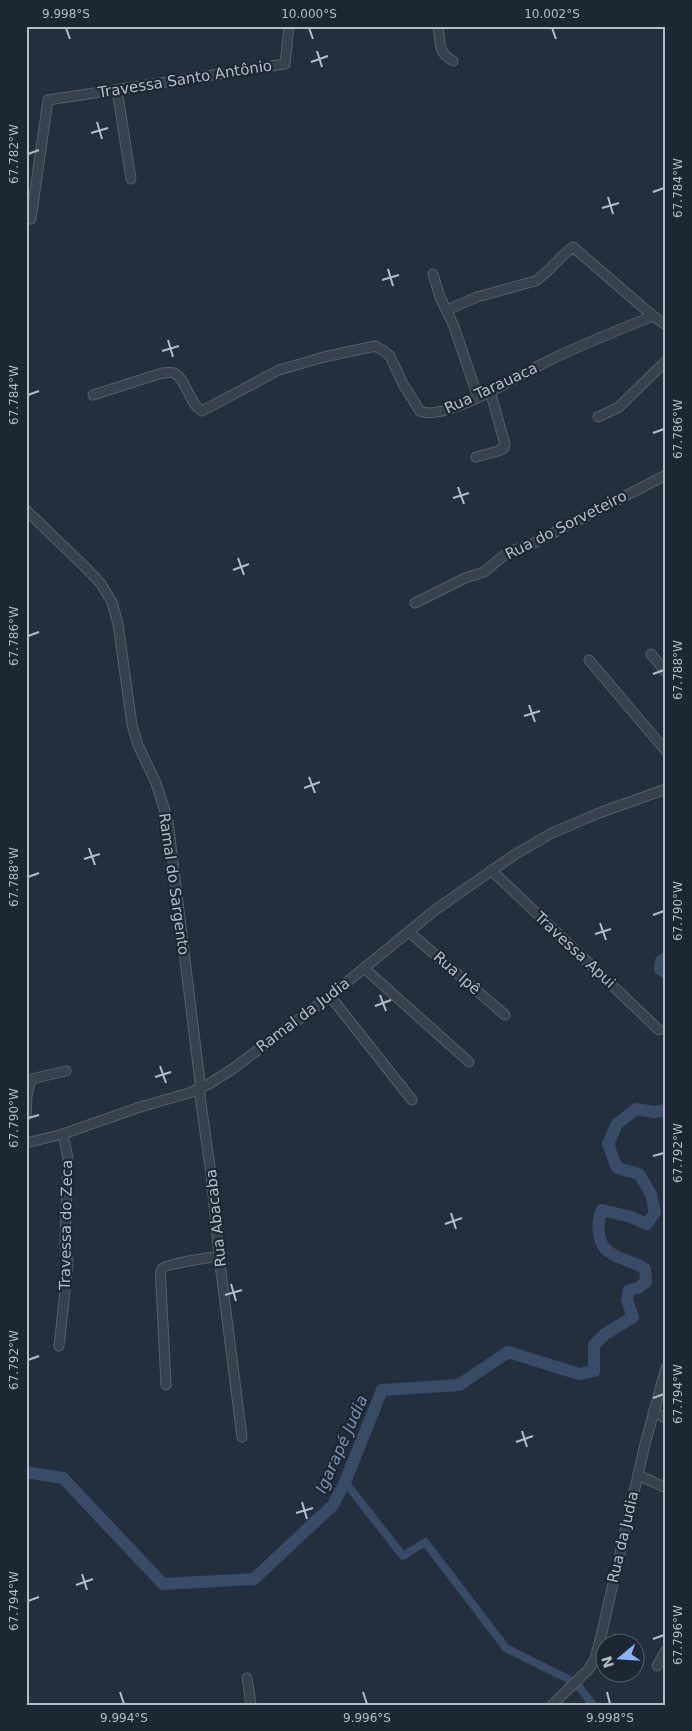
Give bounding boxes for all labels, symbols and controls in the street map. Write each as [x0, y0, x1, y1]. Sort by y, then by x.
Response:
text: 9.998°S [42, 7, 90, 21]
text: 10.000°S [281, 7, 337, 21]
text: 10.002°S [524, 7, 580, 21]
street label: Travessa Santo Antônio [96, 56, 273, 102]
text: 67.782°W [7, 124, 21, 184]
text: 67.784°W [671, 158, 685, 218]
street label: Rua Tarauaca [442, 359, 540, 417]
text: 67.784°W [7, 365, 21, 425]
text: 67.786°W [671, 399, 685, 459]
street label: Rua do Sorveteiro [502, 487, 630, 563]
text: 67.786°W [7, 606, 21, 666]
text: 67.788°W [671, 640, 685, 700]
street label: Ramal do Sargento [155, 812, 193, 956]
text: 67.788°W [7, 847, 21, 907]
text: 67.790°W [671, 881, 685, 941]
street label: Travessa Apui [530, 907, 619, 992]
street label: Rua Ipê [430, 948, 484, 998]
street label: Ramal da Judia [253, 974, 353, 1056]
text: 67.790°W [7, 1088, 21, 1148]
text: 67.792°W [671, 1123, 685, 1183]
street label: Travessa do Zeca [56, 1160, 76, 1291]
street label: Rua Abacaba [202, 1168, 230, 1268]
text: 67.792°W [7, 1330, 21, 1390]
text: 67.794°W [671, 1364, 685, 1424]
water label: Igarapé Judia [311, 1392, 372, 1496]
street label: Rua da Judia [604, 1489, 642, 1585]
text: 67.794°W [7, 1571, 21, 1631]
text: 67.796°W [671, 1605, 685, 1665]
north arrow [594, 1634, 644, 1684]
text: N [598, 1654, 617, 1670]
text: 9.994°S [100, 1711, 148, 1725]
text: 9.996°S [343, 1711, 391, 1725]
text: 9.998°S [586, 1711, 634, 1725]

